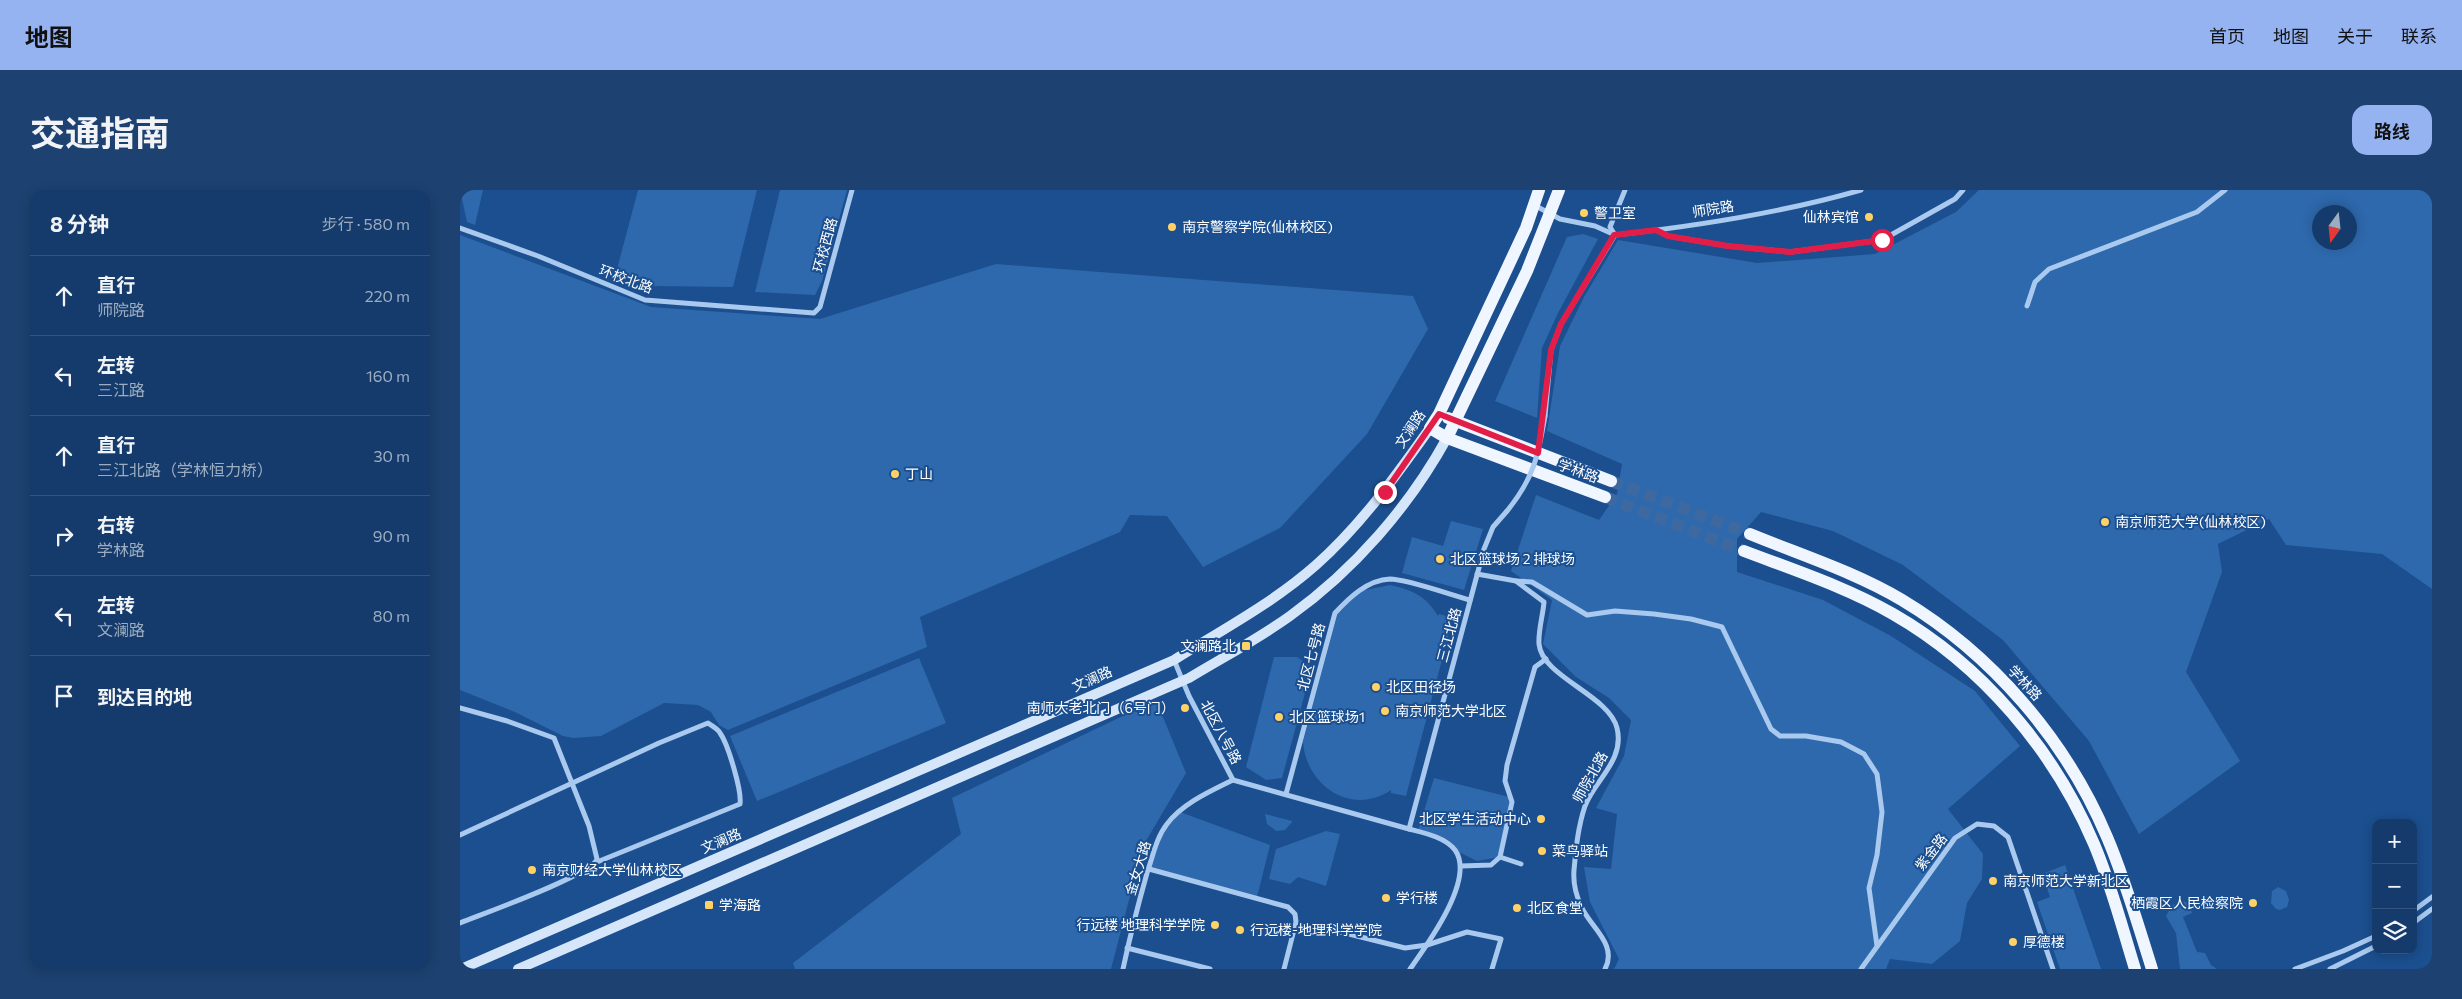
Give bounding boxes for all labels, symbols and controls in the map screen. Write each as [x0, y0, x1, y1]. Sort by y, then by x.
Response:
text: 地图 [25, 22, 73, 51]
text: 首页 [2209, 25, 2245, 47]
text: 地图 [2273, 25, 2309, 47]
text: 关于 [2337, 25, 2373, 47]
text: 联系 [2401, 25, 2437, 47]
button: 路线 [2352, 105, 2432, 155]
text: 交通指南 [30, 110, 170, 153]
street label: 师院路 [1691, 197, 1735, 220]
place label: 警卫室 [1594, 204, 1636, 221]
north arrow [2312, 205, 2357, 250]
marker: 警卫室 [1578, 207, 1590, 219]
place label: 仙林宾馆 [1803, 208, 1859, 225]
text: 8 分钟 [50, 211, 109, 236]
marker: 仙林宾馆 [1863, 211, 1875, 223]
text: 步行 · 580 m [322, 214, 410, 233]
street label: 环校西路 [809, 216, 840, 274]
place label: 南京警察学院(仙林校区) [1182, 218, 1333, 235]
marker: 南京警察学院(仙林校区) [1166, 221, 1178, 233]
route start [1871, 229, 1894, 252]
street label: 环校北路 [597, 261, 655, 296]
text: 直行 [97, 273, 135, 296]
icon: ahead [50, 282, 78, 310]
text: 220 m [365, 286, 410, 305]
text: 师院路 [97, 300, 145, 319]
text: 左转 [97, 353, 135, 376]
icon: left [50, 362, 78, 390]
text: 160 m [366, 366, 410, 385]
text: 三江路 [97, 380, 145, 399]
street label: 文澜路 [1391, 407, 1428, 451]
text: 直行 [97, 433, 135, 456]
icon: ahead [50, 442, 78, 470]
text: 30 m [373, 446, 410, 465]
street label: 学林路 [1556, 455, 1601, 486]
text: 三江北路（学林恒力桥） [97, 460, 273, 479]
place label: 丁山 [905, 465, 933, 482]
marker: 丁山 [889, 468, 901, 480]
route end [1374, 481, 1397, 504]
text: 右转 [97, 513, 135, 536]
place label: 南京师范大学(仙林校区) [2115, 513, 2266, 530]
marker: 南京师范大学(仙林校区) [2099, 516, 2111, 528]
icon: right [50, 522, 78, 550]
text: 90 m [373, 526, 410, 545]
text: 学林路 [97, 540, 145, 559]
place label: 北区篮球场 2 排球场 [1450, 550, 1575, 567]
marker: 北区篮球场 2 排球场 [1434, 553, 1446, 565]
text: 左转 [97, 593, 135, 616]
icon: left [50, 602, 78, 630]
text: 80 m [373, 606, 410, 625]
street label: 三江北路 [1433, 606, 1464, 664]
text: 文澜路 [97, 620, 145, 639]
street label: 北区七号路 [1293, 621, 1328, 693]
place label: 文澜路北 [1180, 637, 1236, 654]
marker: 文澜路北 [1240, 640, 1252, 652]
street label: 文澜路 [1069, 662, 1114, 695]
street label: 学林路 [2005, 662, 2046, 704]
place label: 北区田径场 [1386, 678, 1456, 695]
marker: 北区田径场 [1370, 681, 1382, 693]
icon: arrive [50, 682, 78, 710]
text: 到达目的地 [97, 685, 192, 708]
street label: 北区八号路 [1198, 697, 1245, 767]
place label: 南师大老北门（6号门） [1027, 699, 1175, 716]
marker: 南师大老北门（6号门） [1179, 702, 1191, 714]
place label: 南京师范大学北区 [1395, 702, 1507, 719]
marker: 南京师范大学北区 [1379, 705, 1391, 717]
place label: 北区篮球场1 [1289, 708, 1365, 725]
marker: 北区篮球场1 [1273, 711, 1285, 723]
street label: 师院北路 [1569, 748, 1611, 805]
place label: 北区学生活动中心 [1419, 810, 1531, 827]
marker: 北区学生活动中心 [1535, 813, 1547, 825]
map controls [2372, 819, 2417, 954]
button: + [2372, 819, 2417, 864]
street label: 文澜路 [698, 825, 743, 857]
street label: 紫金路 [1911, 830, 1950, 873]
street label: 金女大路 [1121, 839, 1154, 897]
place label: 菜鸟驿站 [1552, 842, 1608, 859]
marker: 菜鸟驿站 [1536, 845, 1548, 857]
place label: 南京财经大学仙林校区 [542, 861, 682, 878]
marker: 南京财经大学仙林校区 [526, 864, 538, 876]
button: − [2372, 864, 2417, 909]
place label: 南京师范大学新北区 [2003, 872, 2129, 889]
marker: 南京师范大学新北区 [1987, 875, 1999, 887]
place label: 学行楼 [1396, 889, 1438, 906]
marker: 学行楼 [1380, 892, 1392, 904]
place label: 栖霞区人民检察院 [2131, 894, 2243, 911]
place label: 学海路 [719, 896, 761, 913]
marker: 栖霞区人民检察院 [2247, 897, 2259, 909]
marker: 学海路 [703, 899, 715, 911]
place label: 北区食堂 [1527, 899, 1583, 916]
marker: 北区食堂 [1511, 902, 1523, 914]
button: layers [2372, 909, 2417, 954]
place label: 行远楼 地理科学学院 [1076, 916, 1205, 933]
marker: 行远楼 地理科学学院 [1209, 919, 1221, 931]
place label: 行远楼-地理科学学院 [1250, 921, 1382, 938]
marker: 行远楼-地理科学学院 [1234, 924, 1246, 936]
place label: 厚德楼 [2023, 933, 2065, 950]
marker: 厚德楼 [2007, 936, 2019, 948]

